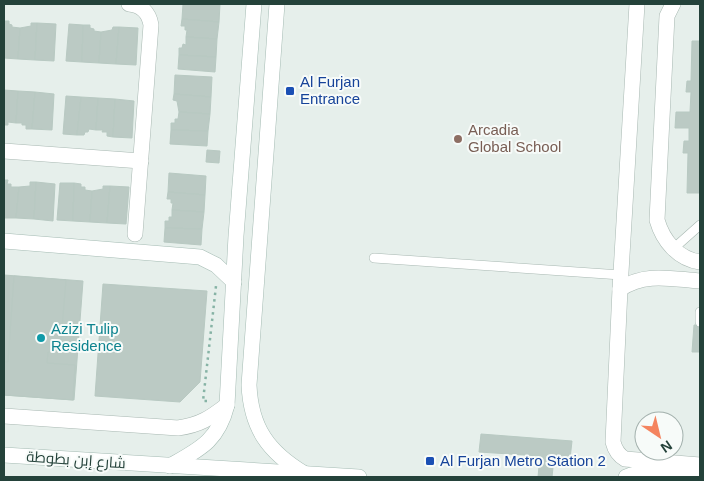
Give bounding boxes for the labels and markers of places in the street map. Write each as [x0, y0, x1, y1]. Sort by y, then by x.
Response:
place label: Al Furjan Entrance [300, 73, 360, 107]
marker: Al Furjan Entrance [284, 85, 296, 97]
place label: Arcadia Global School [468, 121, 561, 155]
marker: Arcadia Global School [452, 133, 464, 145]
place label: Azizi Tulip Residence [51, 320, 122, 354]
marker: Azizi Tulip Residence [35, 332, 47, 344]
place label: Al Furjan Metro Station 2 [440, 452, 606, 469]
marker: Al Furjan Metro Station 2 [424, 455, 436, 467]

